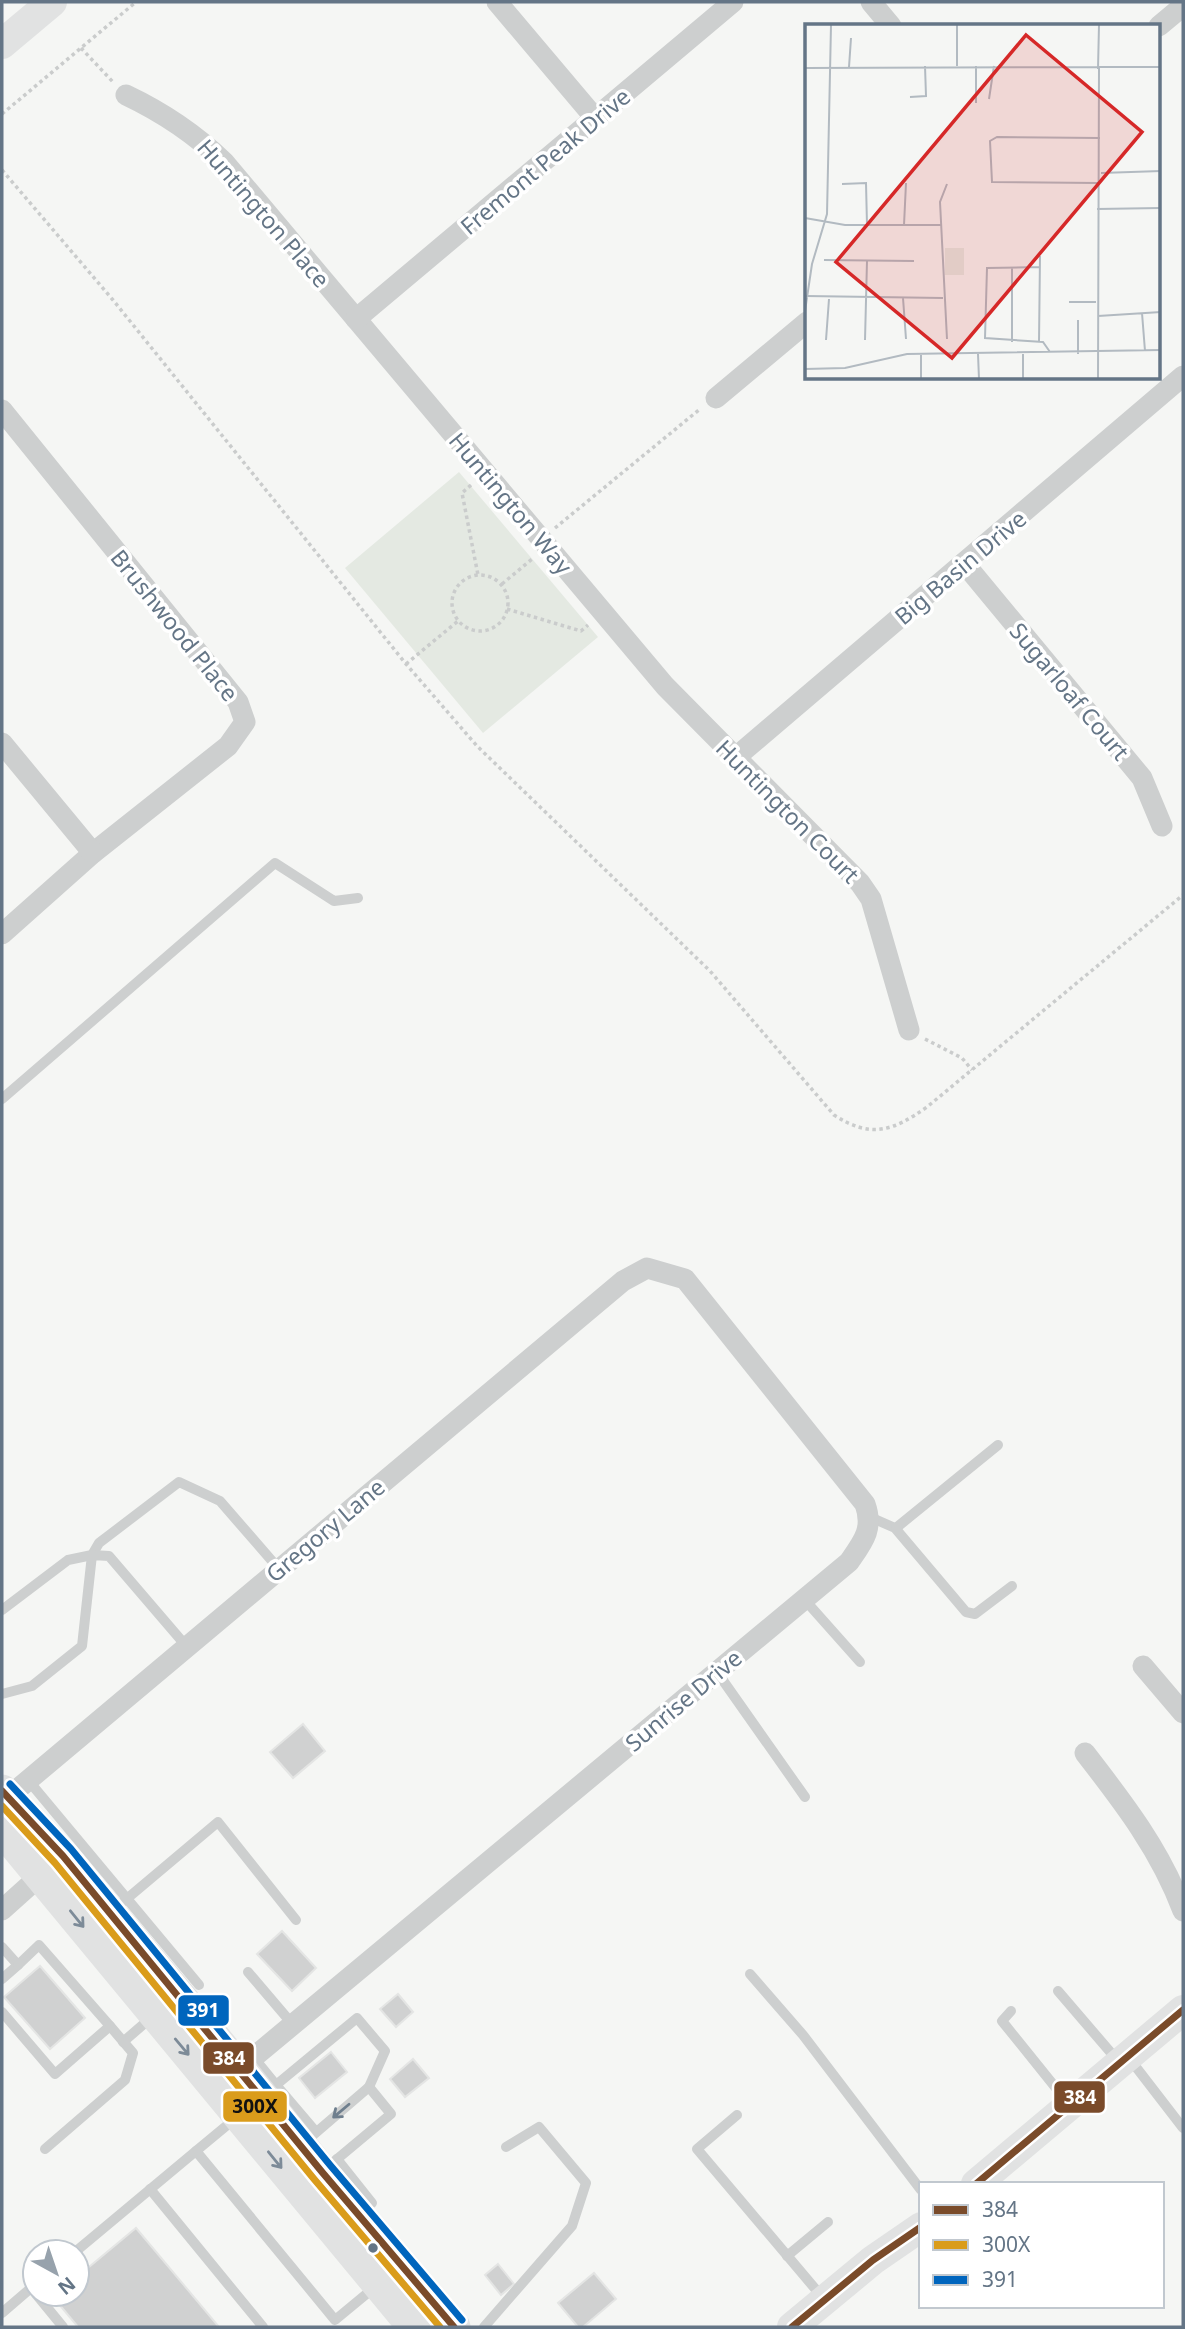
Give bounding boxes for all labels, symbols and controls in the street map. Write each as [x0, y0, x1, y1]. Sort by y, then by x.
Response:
inset map [805, 24, 1160, 380]
street label: Fremont Peak Drive [453, 80, 637, 242]
street label: Huntington Place [191, 132, 337, 294]
street label: Huntington Way [442, 425, 580, 581]
street label: Big Basin Drive [887, 502, 1033, 632]
street label: Brushwood Place [104, 542, 246, 708]
street label: Sugarloaf Court [1003, 615, 1137, 767]
street label: Huntington Court [709, 732, 867, 890]
street label: Gregory Lane [259, 1471, 391, 1589]
street label: Sunrise Drive [618, 1642, 748, 1758]
one-way arrow [69, 1909, 85, 1927]
line badge: 391 [177, 1994, 230, 2027]
text: 391 [187, 1997, 219, 2023]
one-way arrow [174, 2038, 190, 2056]
line badge: 384 [202, 2041, 255, 2075]
text: 384 [213, 2045, 245, 2071]
line badge: 384 [1053, 2080, 1106, 2114]
text: 384 [1064, 2084, 1096, 2110]
line badge: 300X [222, 2090, 288, 2123]
text: 300X [232, 2093, 278, 2119]
one-way arrow [332, 2103, 350, 2119]
one-way arrow [267, 2150, 283, 2168]
legend [919, 2182, 1164, 2308]
text: 384 [982, 2195, 1018, 2223]
text: 300X [982, 2230, 1031, 2258]
north arrow [21, 2238, 91, 2308]
unlabelled marker [366, 2241, 380, 2255]
text: 391 [982, 2265, 1018, 2293]
text: N [53, 2271, 81, 2301]

